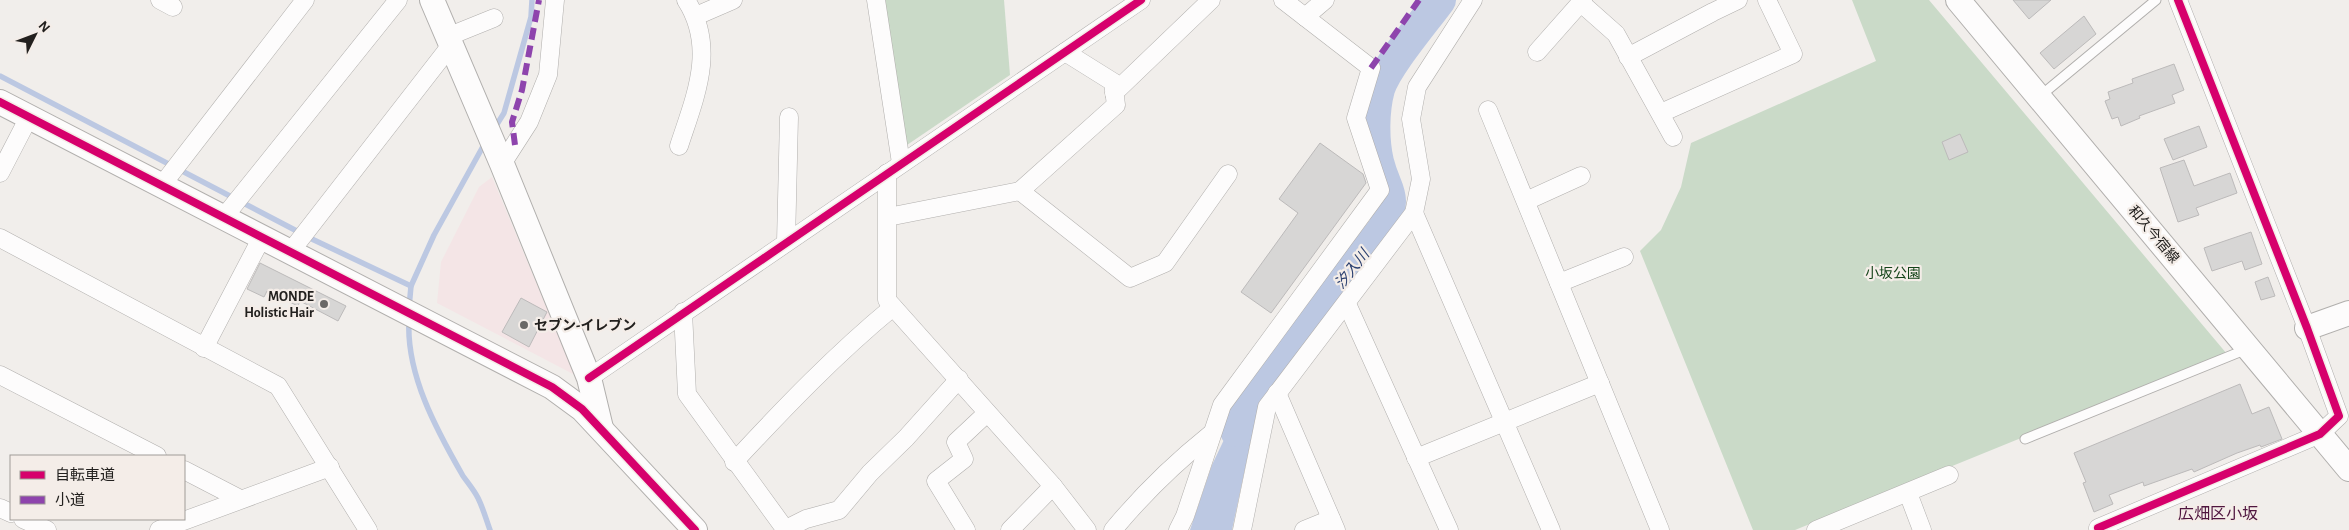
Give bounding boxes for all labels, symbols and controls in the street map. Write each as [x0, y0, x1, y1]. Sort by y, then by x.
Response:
north arrow [10, 10, 60, 60]
text: N [35, 19, 52, 35]
street label: 和久今宿線 [2125, 203, 2182, 266]
water label: 汐入川 [1332, 245, 1373, 292]
park label: 小坂公園 [1865, 266, 1921, 281]
place label: MONDE Holistic Hair [244, 290, 314, 320]
marker: MONDE Holistic Hair [318, 298, 330, 310]
place label: セブン-イレブン [534, 317, 636, 333]
marker: セブン-イレブン [518, 319, 530, 331]
legend [10, 455, 185, 520]
text: 自転車道 [55, 467, 115, 483]
text: 小道 [55, 492, 85, 508]
district label: 広畑区小坂 [2178, 506, 2258, 522]

